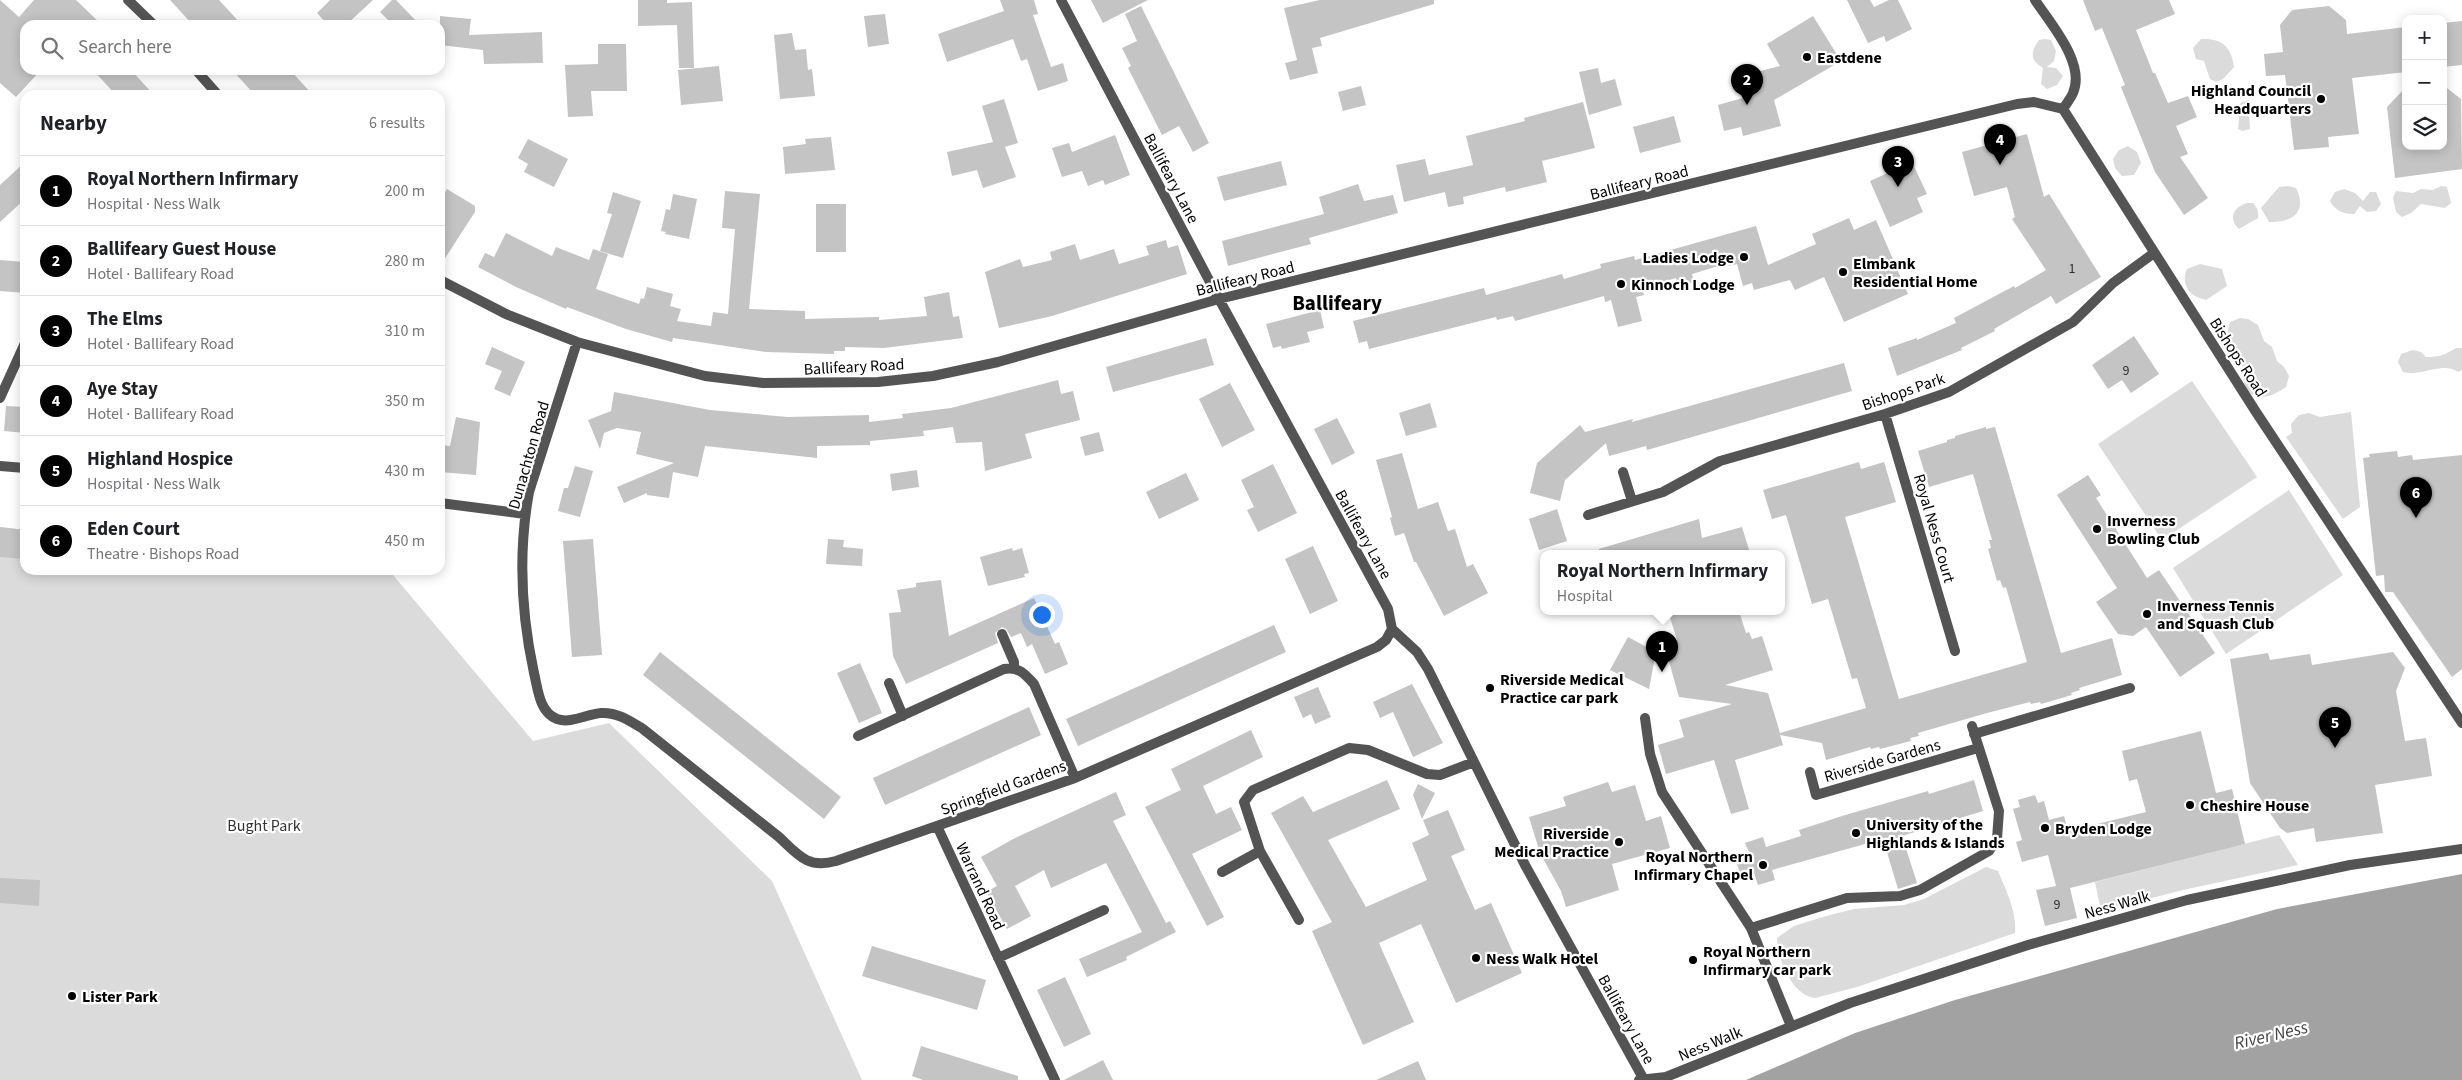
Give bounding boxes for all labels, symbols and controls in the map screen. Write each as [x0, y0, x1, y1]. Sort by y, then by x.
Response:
map controls [2402, 15, 2447, 150]
button: + [2402, 15, 2447, 60]
search box [20, 20, 445, 75]
icon: search [38, 34, 66, 62]
text: Search here [78, 34, 172, 61]
place label: Eastdene [1817, 47, 1882, 69]
marker: Eastdene [1801, 51, 1813, 63]
button: − [2402, 60, 2447, 105]
pin: 2 [1731, 64, 1763, 105]
place label: Highland Council Headquarters [2191, 80, 2311, 120]
marker: Highland Council Headquarters [2315, 93, 2327, 105]
button: layers [2402, 105, 2447, 150]
text: Nearby [40, 108, 107, 138]
text: 6 results [369, 112, 425, 134]
pin: 4 [1984, 124, 2016, 165]
street label: Ballifeary Lane [1138, 130, 1204, 227]
pin: 3 [1882, 146, 1914, 187]
street label: Ballifeary Road [1588, 160, 1691, 206]
text: Royal Northern Infirmary [87, 166, 298, 193]
text: 1 [52, 180, 60, 202]
text: 200 m [385, 180, 425, 202]
text: Hospital · Ness Walk [87, 193, 220, 215]
text: Ballifeary Guest House [87, 236, 276, 263]
place label: Ladies Lodge [1642, 247, 1734, 269]
text: 2 [52, 250, 60, 272]
text: 280 m [385, 250, 425, 272]
marker: Ladies Lodge [1738, 251, 1750, 263]
place label: Elmbank Residential Home [1853, 253, 1977, 293]
street label: Ballifeary Road [1194, 256, 1297, 302]
house number: 1 [2069, 259, 2076, 279]
text: Hotel · Ballifeary Road [87, 263, 234, 285]
marker: Elmbank Residential Home [1837, 266, 1849, 278]
place label: Kinnoch Lodge [1631, 274, 1735, 296]
marker: Kinnoch Lodge [1615, 278, 1627, 290]
district label: Ballifeary [1292, 288, 1382, 318]
text: The Elms [87, 306, 163, 333]
street label: Bishops Road [2204, 314, 2272, 401]
text: 3 [52, 320, 60, 342]
text: 310 m [385, 320, 425, 342]
text: Hotel · Ballifeary Road [87, 333, 234, 355]
street label: Ballifeary Road [803, 353, 905, 381]
house number: 9 [2123, 361, 2130, 381]
street label: Bishops Park [1859, 368, 1948, 416]
text: Aye Stay [87, 376, 158, 403]
text: 4 [52, 390, 60, 412]
text: 350 m [385, 390, 425, 412]
street label: Dunachton Road [503, 399, 555, 512]
text: Hotel · Ballifeary Road [87, 403, 234, 425]
text: Highland Hospice [87, 446, 233, 473]
text: 5 [52, 460, 60, 482]
text: 430 m [385, 460, 425, 482]
street label: Royal Ness Court [1908, 471, 1960, 586]
text: Hospital · Ness Walk [87, 473, 220, 495]
pin: 6 [2400, 477, 2432, 518]
street label: Ballifeary Lane [1329, 486, 1397, 583]
place label: Inverness Bowling Club [2107, 510, 2200, 550]
text: Eden Court [87, 516, 180, 543]
marker: Inverness Bowling Club [2091, 523, 2103, 535]
text: 6 [52, 530, 60, 552]
text: 450 m [385, 530, 425, 552]
text: Theatre · Bishops Road [87, 543, 239, 565]
popup [1540, 550, 1785, 615]
text: Royal Northern Infirmary [1557, 558, 1768, 585]
text: Hospital [1557, 585, 1613, 607]
place label: Inverness Tennis and Squash Club [2157, 595, 2274, 635]
your location [1029, 602, 1055, 628]
marker: Inverness Tennis and Squash Club [2141, 608, 2153, 620]
pin: 1 [1646, 631, 1678, 672]
place label: Riverside Medical Practice car park [1500, 669, 1624, 709]
marker: Riverside Medical Practice car park [1484, 682, 1496, 694]
pin: 5 [2319, 707, 2351, 748]
street label: Riverside Gardens [1822, 734, 1943, 788]
street label: Springfield Gardens [938, 755, 1069, 821]
place label: Cheshire House [2200, 795, 2309, 817]
marker: Cheshire House [2184, 799, 2196, 811]
place label: University of the Highlands & Islands [1866, 814, 2005, 854]
park label: Bught Park [227, 815, 301, 837]
place label: Bryden Lodge [2055, 818, 2152, 840]
marker: Bryden Lodge [2039, 822, 2051, 834]
place label: Riverside Medical Practice [1494, 823, 1609, 863]
marker: University of the Highlands & Islands [1850, 827, 1862, 839]
marker: Riverside Medical Practice [1613, 836, 1625, 848]
street label: Warrand Road [950, 839, 1010, 934]
place label: Royal Northern Infirmary Chapel [1634, 846, 1753, 886]
marker: Royal Northern Infirmary Chapel [1757, 859, 1769, 871]
street label: Ness Walk [2082, 885, 2153, 925]
house number: 9 [2054, 895, 2061, 915]
place label: Royal Northern Infirmary car park [1703, 941, 1831, 981]
place label: Ness Walk Hotel [1486, 948, 1598, 970]
marker: Ness Walk Hotel [1470, 952, 1482, 964]
marker: Royal Northern Infirmary car park [1687, 954, 1699, 966]
street label: Ballifeary Lane [1592, 971, 1660, 1068]
place label: Lister Park [82, 986, 158, 1008]
marker: Lister Park [66, 990, 78, 1002]
water label: River Ness [2232, 1015, 2310, 1056]
street label: Ness Walk [1675, 1021, 1746, 1067]

